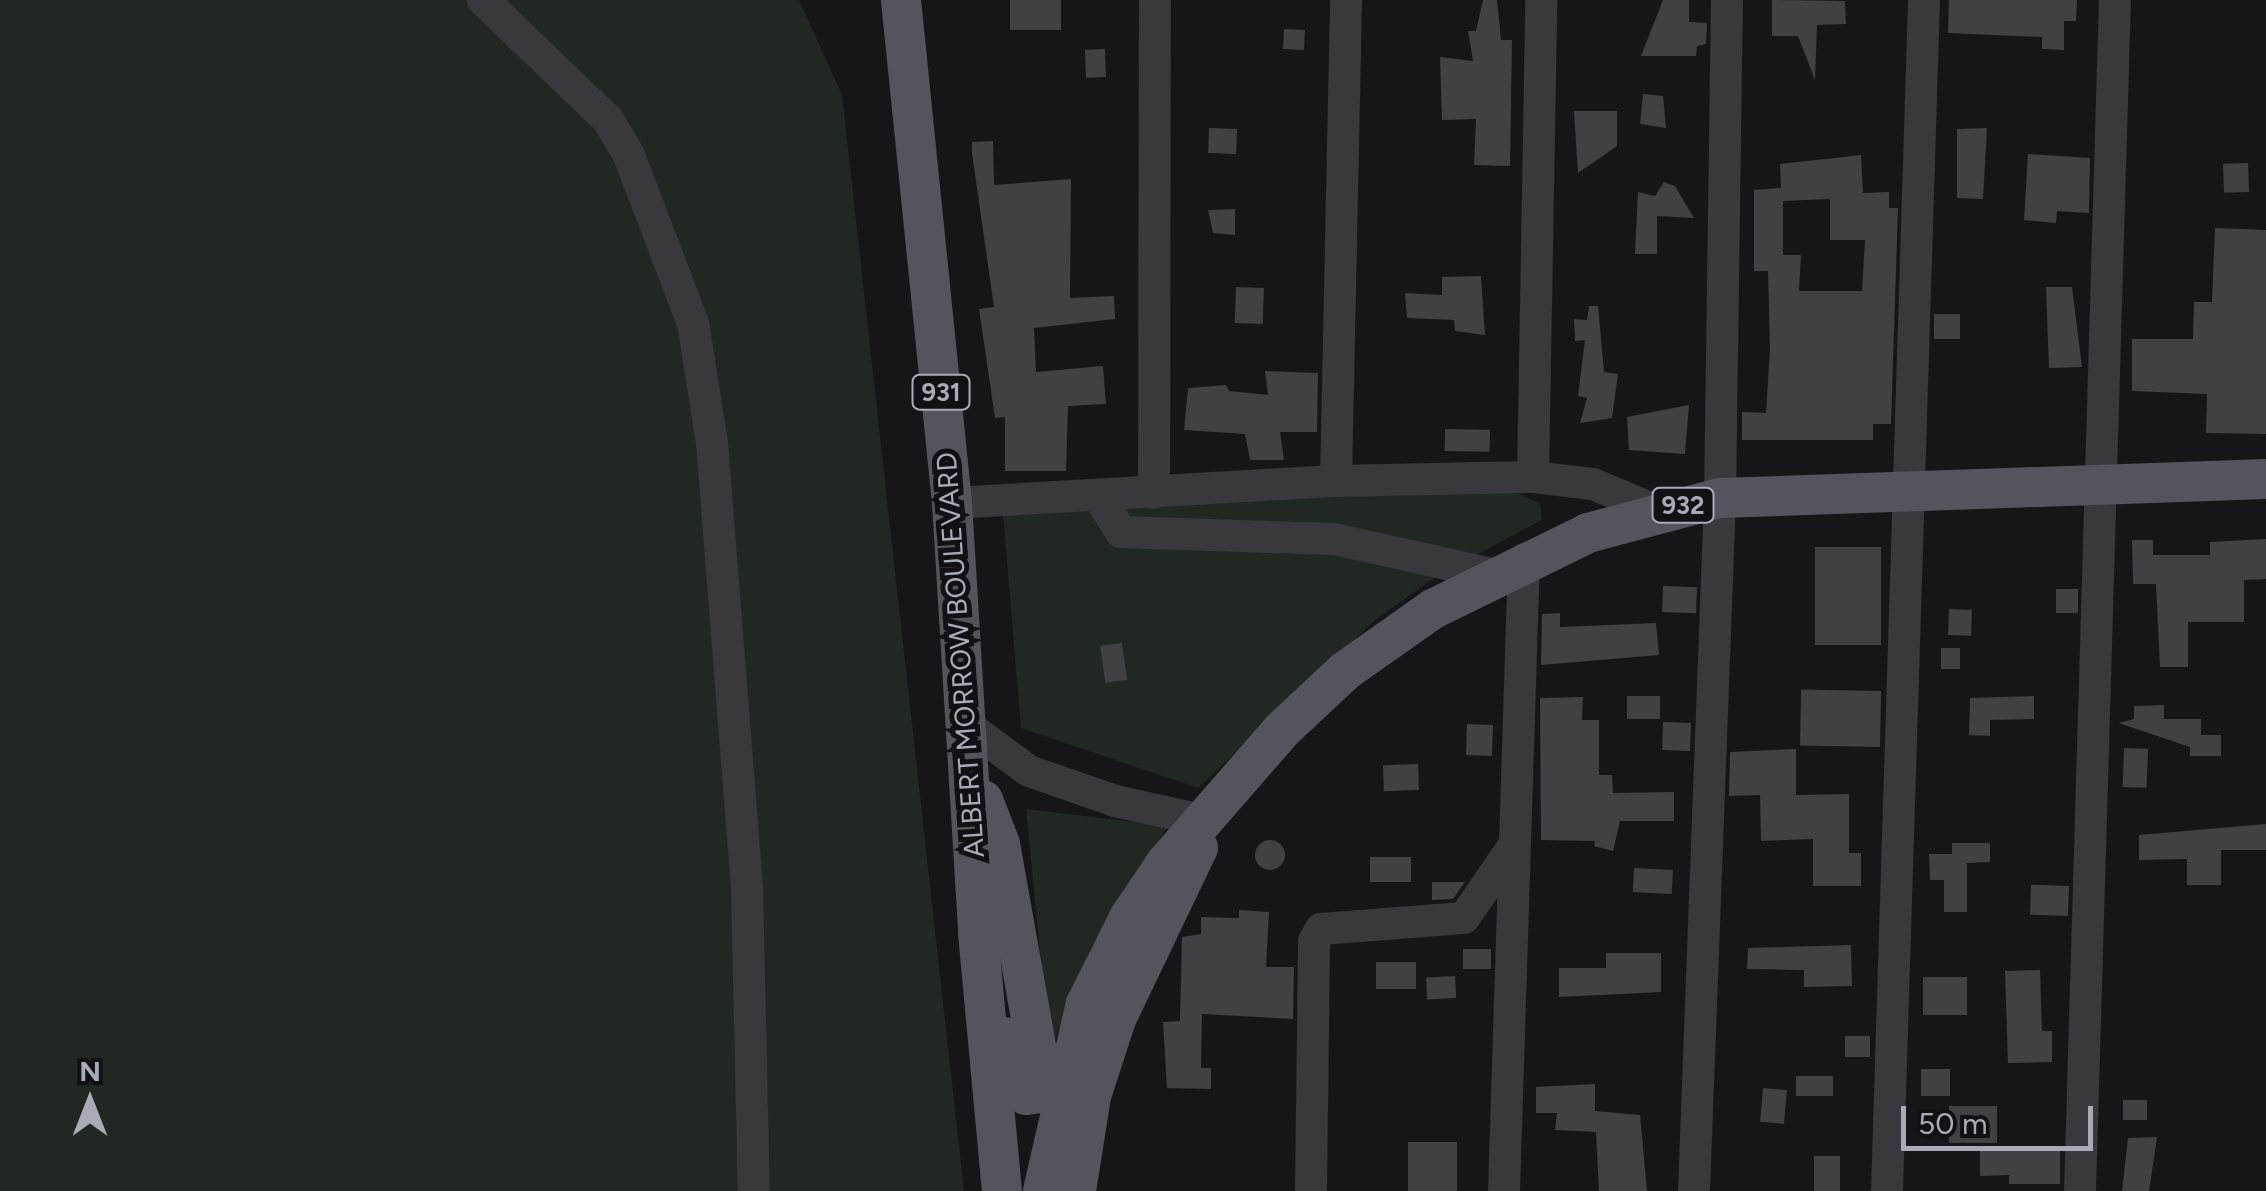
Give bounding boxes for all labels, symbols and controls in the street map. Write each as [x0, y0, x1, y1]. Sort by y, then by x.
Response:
road number: 931 [911, 372, 971, 412]
street label: ALBERT MORROW BOULEVARD [929, 451, 991, 859]
road number: 932 [1650, 485, 1716, 525]
north arrow [40, 1051, 140, 1151]
text: N [79, 1054, 101, 1088]
scale bar [1906, 1086, 2098, 1148]
text: 50 m [1918, 1105, 1987, 1142]

